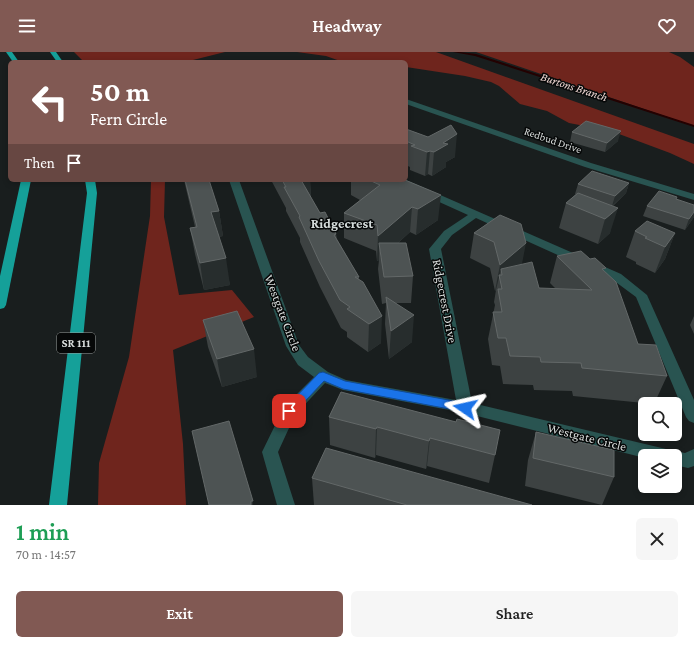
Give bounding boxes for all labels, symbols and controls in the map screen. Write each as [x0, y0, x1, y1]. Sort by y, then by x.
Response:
icon: menu [16, 15, 38, 37]
icon: heart [656, 15, 678, 37]
text: Headway [312, 16, 382, 36]
water label: Burtons Branch [539, 70, 609, 104]
icon: left [24, 76, 76, 128]
text: 50 m [90, 76, 150, 107]
text: Fern Circle [90, 109, 167, 129]
street label: Redbud Drive [523, 125, 583, 155]
icon: arrive [63, 152, 85, 174]
text: Then [24, 155, 55, 171]
district label: Ridgecrest [311, 215, 374, 231]
street label: Ridgecrest Drive [430, 258, 461, 344]
street label: Westgate Circle [262, 273, 305, 354]
road number: SR 111 [57, 333, 95, 353]
position arrow [444, 387, 486, 429]
pin [272, 394, 306, 428]
map controls [638, 397, 682, 493]
button: search [638, 397, 682, 441]
icon: arrive [278, 400, 300, 422]
street label: Westgate Circle [546, 420, 628, 454]
button: layers [638, 449, 682, 493]
text: 1 min [16, 518, 69, 545]
button: close [636, 518, 678, 560]
text: 70 m · 14:57 [16, 547, 76, 562]
button: Exit [16, 591, 343, 637]
button: Share [351, 591, 678, 637]

